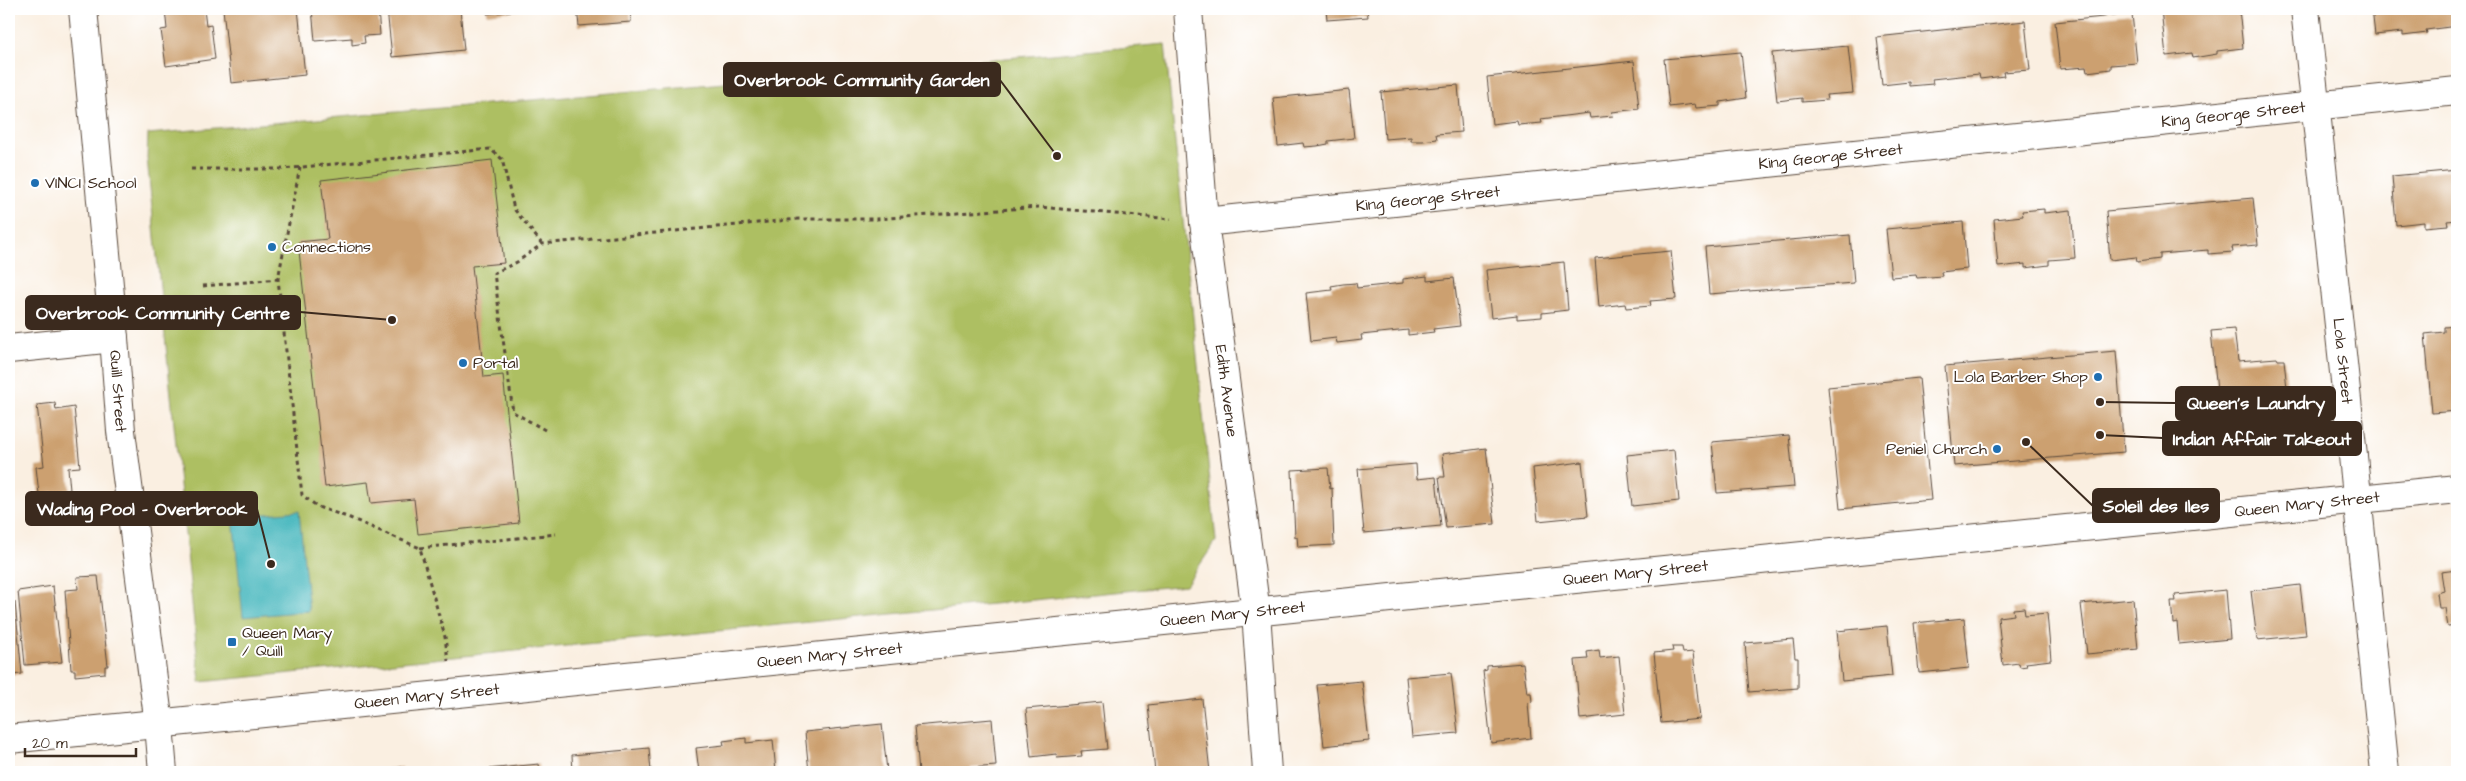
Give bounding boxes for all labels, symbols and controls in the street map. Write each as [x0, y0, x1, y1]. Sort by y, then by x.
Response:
callout: Overbrook Community Garden [724, 63, 1000, 96]
text: Overbrook Community Garden [734, 68, 990, 94]
street label: King George Street [2160, 96, 2307, 133]
street label: King George Street [1757, 138, 1904, 175]
place label: VINCI School [45, 172, 136, 194]
marker: VINCI School [29, 177, 41, 189]
street label: King George Street [1355, 180, 1502, 217]
place label: Connections [282, 236, 371, 258]
marker: Connections [266, 241, 278, 253]
callout: Overbrook Community Centre [26, 296, 300, 329]
text: Overbrook Community Centre [36, 301, 290, 327]
street label: Lola Street [2327, 317, 2358, 406]
street label: Edith Avenue [1209, 343, 1244, 439]
street label: Quill Street [104, 349, 132, 434]
place label: Portal [473, 352, 518, 374]
marker: Portal [457, 357, 469, 369]
place label: Lola Barber Shop [1954, 366, 2088, 388]
marker: Lola Barber Shop [2092, 371, 2104, 383]
callout: Queen's Laundry [2176, 387, 2335, 420]
text: Queen's Laundry [2187, 391, 2325, 417]
callout: Indian Affair Takeout [2163, 422, 2361, 455]
text: Indian Affair Takeout [2173, 427, 2352, 452]
place label: Peniel Church [1886, 438, 1987, 460]
marker: Peniel Church [1991, 443, 2003, 455]
street label: Queen Mary Street [2233, 486, 2381, 523]
callout: Soleil des Iles [2093, 489, 2219, 522]
callout: Wading Pool - Overbrook [26, 492, 257, 525]
text: Soleil des Iles [2102, 494, 2209, 519]
text: Wading Pool - Overbrook [36, 497, 248, 523]
street label: Queen Mary Street [1562, 554, 1710, 591]
street label: Queen Mary Street [1159, 596, 1307, 632]
place label: Queen Mary / Quill [242, 622, 332, 662]
marker: Queen Mary / Quill [226, 636, 238, 648]
street label: Queen Mary Street [756, 637, 904, 674]
street label: Queen Mary Street [353, 678, 501, 715]
scale bar [25, 726, 136, 758]
text: 20 m [32, 733, 68, 754]

